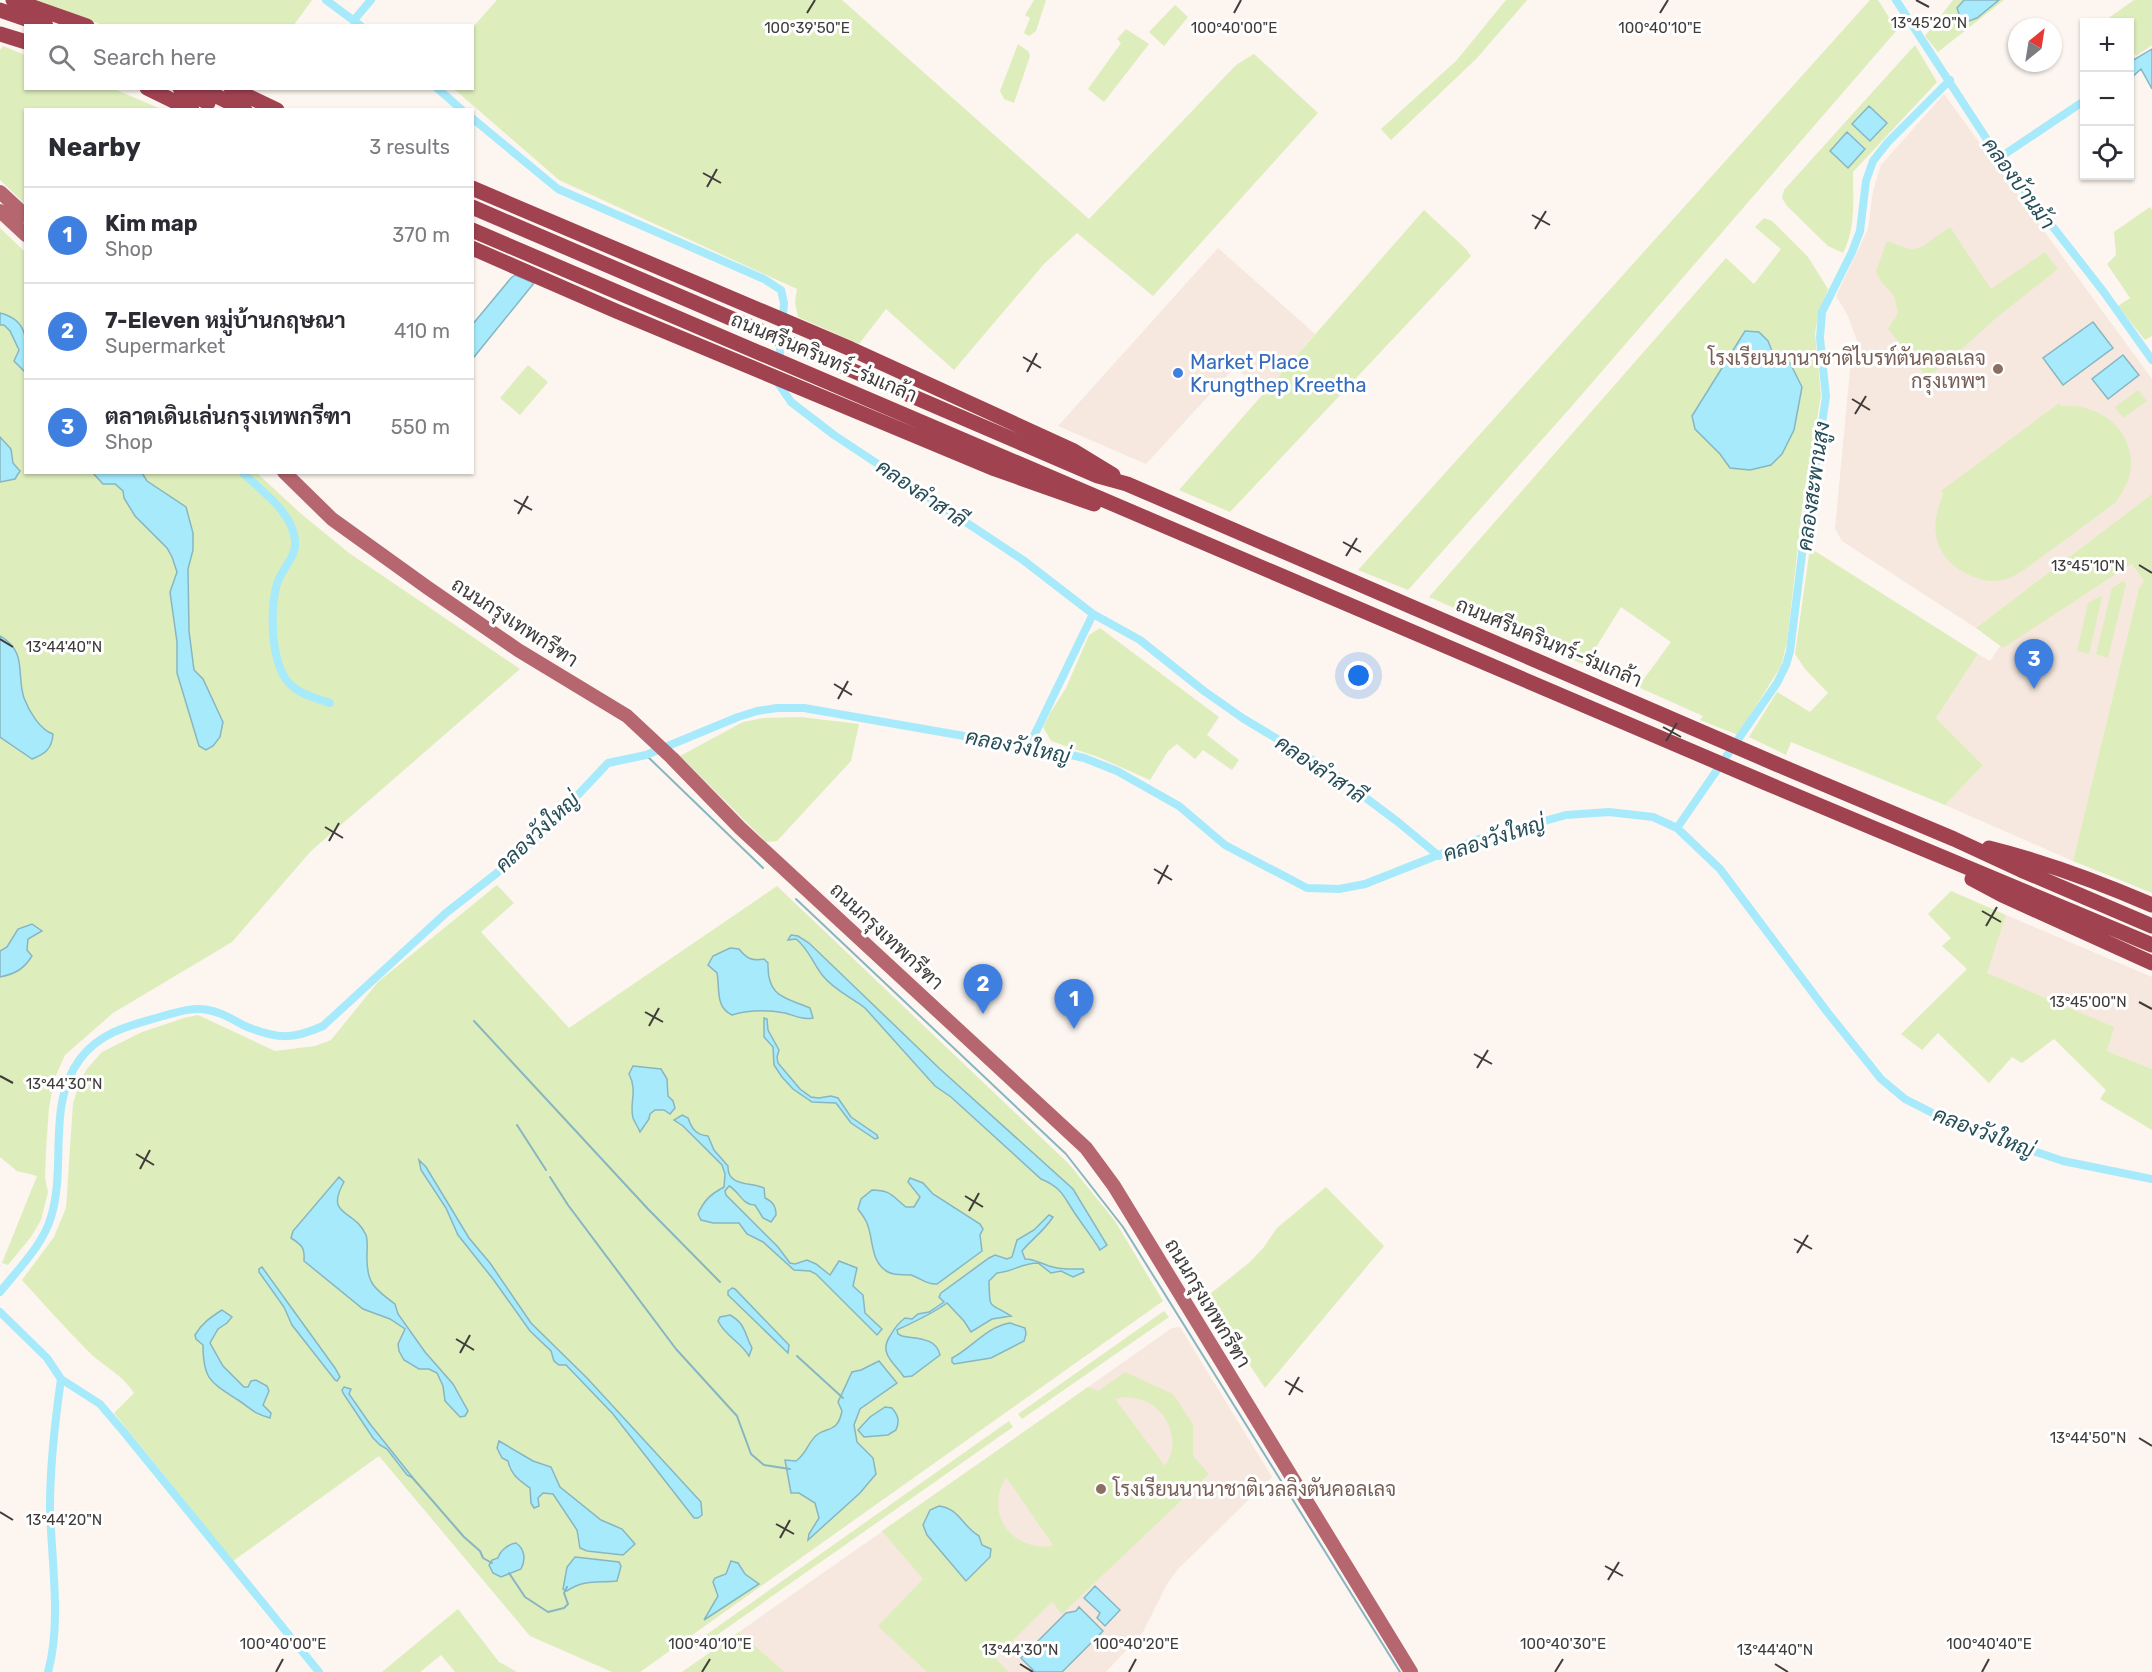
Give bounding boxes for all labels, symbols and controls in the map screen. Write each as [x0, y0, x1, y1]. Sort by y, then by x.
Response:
text: 13°45'20"N [1891, 14, 1967, 32]
north arrow [2008, 18, 2062, 72]
map controls [2080, 18, 2134, 180]
button: + [2080, 18, 2134, 72]
text: 100°39'50"E [764, 19, 850, 37]
text: 100°40'00"E [1191, 19, 1277, 37]
text: 100°40'10"E [1618, 19, 1702, 37]
search box [24, 24, 474, 90]
icon: search [45, 41, 78, 74]
text: Search here [93, 44, 216, 71]
button: − [2080, 72, 2134, 126]
button: locate [2080, 126, 2134, 180]
text: Nearby [48, 132, 141, 163]
water label: คลองบ้านม้า [1977, 132, 2061, 234]
text: 3 results [369, 135, 450, 159]
text: Kim map [105, 210, 198, 237]
text: 1 [63, 223, 72, 247]
text: 370 m [392, 223, 450, 247]
text: Shop [105, 237, 153, 261]
street label: ถนนศรีนครินทร์-ร่มเกล้า [727, 305, 921, 407]
text: 7-Eleven หมู่บ้านกฤษณา [105, 307, 346, 334]
text: 2 [61, 319, 74, 343]
text: 410 m [394, 319, 450, 343]
text: Supermarket [105, 334, 225, 358]
place label: โรงเรียนนานาชาติไบรท์ตันคอลเลจ กรุงเทพฯ [1707, 344, 1986, 395]
place label: Market Place Krungthep Kreetha [1190, 350, 1367, 397]
marker: โรงเรียนนานาชาติไบรท์ตันคอลเลจ กรุงเทพฯ [1991, 362, 2005, 376]
marker: Market Place Krungthep Kreetha [1171, 366, 1185, 380]
text: ตลาดเดินเล่นกรุงเทพกรีฑา [105, 403, 352, 430]
text: 3 [61, 415, 74, 439]
text: 550 m [391, 415, 450, 439]
water label: คลองสะพานสูง [1792, 420, 1837, 553]
text: Shop [105, 430, 153, 454]
water label: คลองลำสาลี [872, 454, 973, 533]
text: 13°45'10"N [2051, 557, 2125, 575]
street label: ถนนกรุงเทพกรีฑา [446, 571, 583, 674]
street label: ถนนศรีนครินทร์-ร่มเกล้า [1452, 590, 1646, 692]
text: 13°44'40"N [26, 638, 102, 656]
pin: 3 [2014, 640, 2054, 689]
your location [1344, 661, 1373, 690]
water label: คลองวังใหญ่ [964, 724, 1073, 769]
water label: คลองลำสาลี [1271, 730, 1372, 809]
water label: คลองวังใหญ่ [490, 786, 585, 877]
water label: คลองวังใหญ่ [1440, 809, 1549, 866]
street label: ถนนกรุงเทพกรีฑา [824, 877, 949, 996]
pin: 2 [964, 964, 1002, 1014]
pin: 1 [1054, 980, 1094, 1029]
text: 13°45'00"N [2049, 993, 2127, 1011]
text: 13°44'30"N [26, 1075, 102, 1093]
water label: คลองวังใหญ่ [1930, 1101, 2039, 1163]
street label: ถนนกรุงเทพกรีฑา [1158, 1234, 1257, 1373]
text: 13°44'50"N [2050, 1429, 2126, 1447]
place label: โรงเรียนนานาชาติเวลลิงตันคอลเลจ [1112, 1476, 1396, 1501]
marker: โรงเรียนนานาชาติเวลลิงตันคอลเลจ [1094, 1482, 1108, 1496]
text: 13°44'20"N [26, 1511, 102, 1529]
text: 100°40'00"E [240, 1635, 326, 1653]
text: 100°40'10"E [668, 1635, 752, 1653]
text: 100°40'20"E [1093, 1635, 1179, 1653]
text: 100°40'30"E [1520, 1635, 1606, 1653]
text: 100°40'40"E [1946, 1635, 2032, 1653]
text: 13°44'30"N [982, 1641, 1058, 1659]
text: 13°44'40"N [1737, 1641, 1813, 1659]

